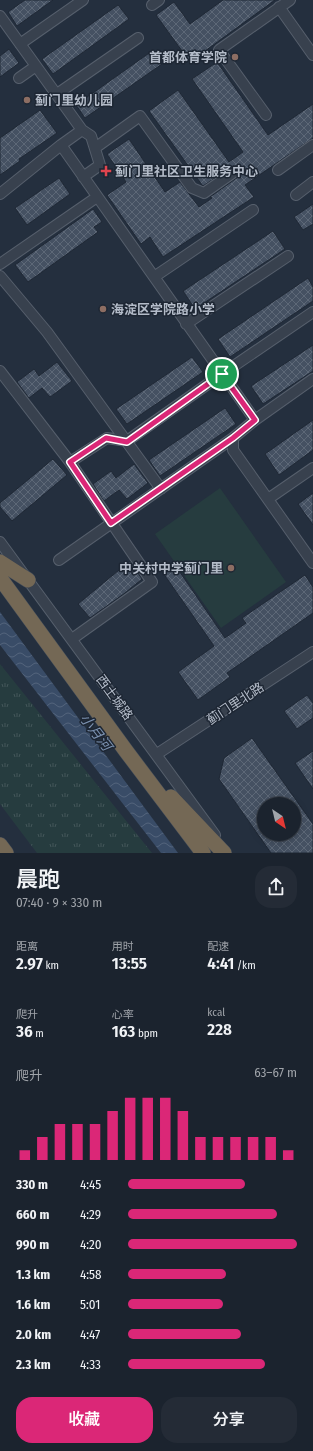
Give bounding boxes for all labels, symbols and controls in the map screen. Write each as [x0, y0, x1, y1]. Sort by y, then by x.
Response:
place label: 首都体育学院 [149, 50, 227, 65]
marker: 首都体育学院 [230, 52, 240, 62]
place label: 蓟门里幼儿园 [35, 93, 113, 108]
marker: 蓟门里幼儿园 [22, 95, 32, 105]
place label: 蓟门里社区卫生服务中心 [115, 164, 258, 179]
marker: 蓟门里社区卫生服务中心 [100, 165, 112, 177]
place label: 海淀区学院路小学 [111, 302, 215, 317]
marker: 海淀区学院路小学 [98, 304, 108, 314]
pin [205, 357, 239, 391]
icon: arrive [211, 363, 233, 385]
place label: 中关村中学蓟门里 [119, 561, 223, 576]
marker: 中关村中学蓟门里 [226, 563, 236, 573]
street label: 西土城路 [93, 672, 136, 723]
street label: 蓟门里北路 [204, 679, 267, 727]
water label: 小月河 [76, 710, 117, 757]
north arrow [257, 797, 301, 841]
map controls [257, 797, 301, 841]
text: 晨跑 [16, 866, 60, 893]
button: share [255, 866, 297, 908]
text: 07:40 · 9 × 330 m [16, 895, 102, 910]
text: 距离 [16, 940, 38, 953]
text: 用时 [112, 940, 134, 953]
text: 配速 [207, 940, 229, 953]
text: 2.97 [16, 953, 43, 974]
text: 13:55 [112, 953, 147, 974]
text: 4:41 [207, 953, 234, 974]
text: km [43, 959, 59, 972]
text: /km [234, 959, 256, 972]
text: kcal [207, 1006, 225, 1019]
text: 爬升 [16, 1008, 38, 1021]
text: 心率 [112, 1008, 134, 1021]
text: 228 [207, 1019, 232, 1040]
text: 36 [16, 1021, 33, 1042]
text: 163 [112, 1021, 135, 1042]
text: m [33, 1027, 44, 1040]
text: bpm [135, 1027, 158, 1040]
text: 63–67 m [254, 1065, 297, 1080]
text: 爬升 [16, 1068, 42, 1083]
text: 330 m [16, 1177, 48, 1192]
text: 4:45 [80, 1177, 101, 1192]
text: 660 m [16, 1207, 49, 1222]
text: 4:29 [80, 1207, 101, 1222]
text: 990 m [16, 1237, 49, 1252]
text: 4:20 [80, 1237, 102, 1252]
text: 1.3 km [16, 1267, 50, 1282]
text: 4:58 [80, 1267, 102, 1282]
text: 1.6 km [16, 1297, 50, 1312]
text: 5:01 [80, 1297, 100, 1312]
text: 2.0 km [16, 1327, 51, 1342]
text: 4:47 [80, 1327, 100, 1342]
text: 2.3 km [16, 1357, 51, 1372]
text: 4:33 [80, 1357, 101, 1372]
button: 收藏 [16, 1397, 153, 1443]
button: 分享 [161, 1397, 297, 1443]

